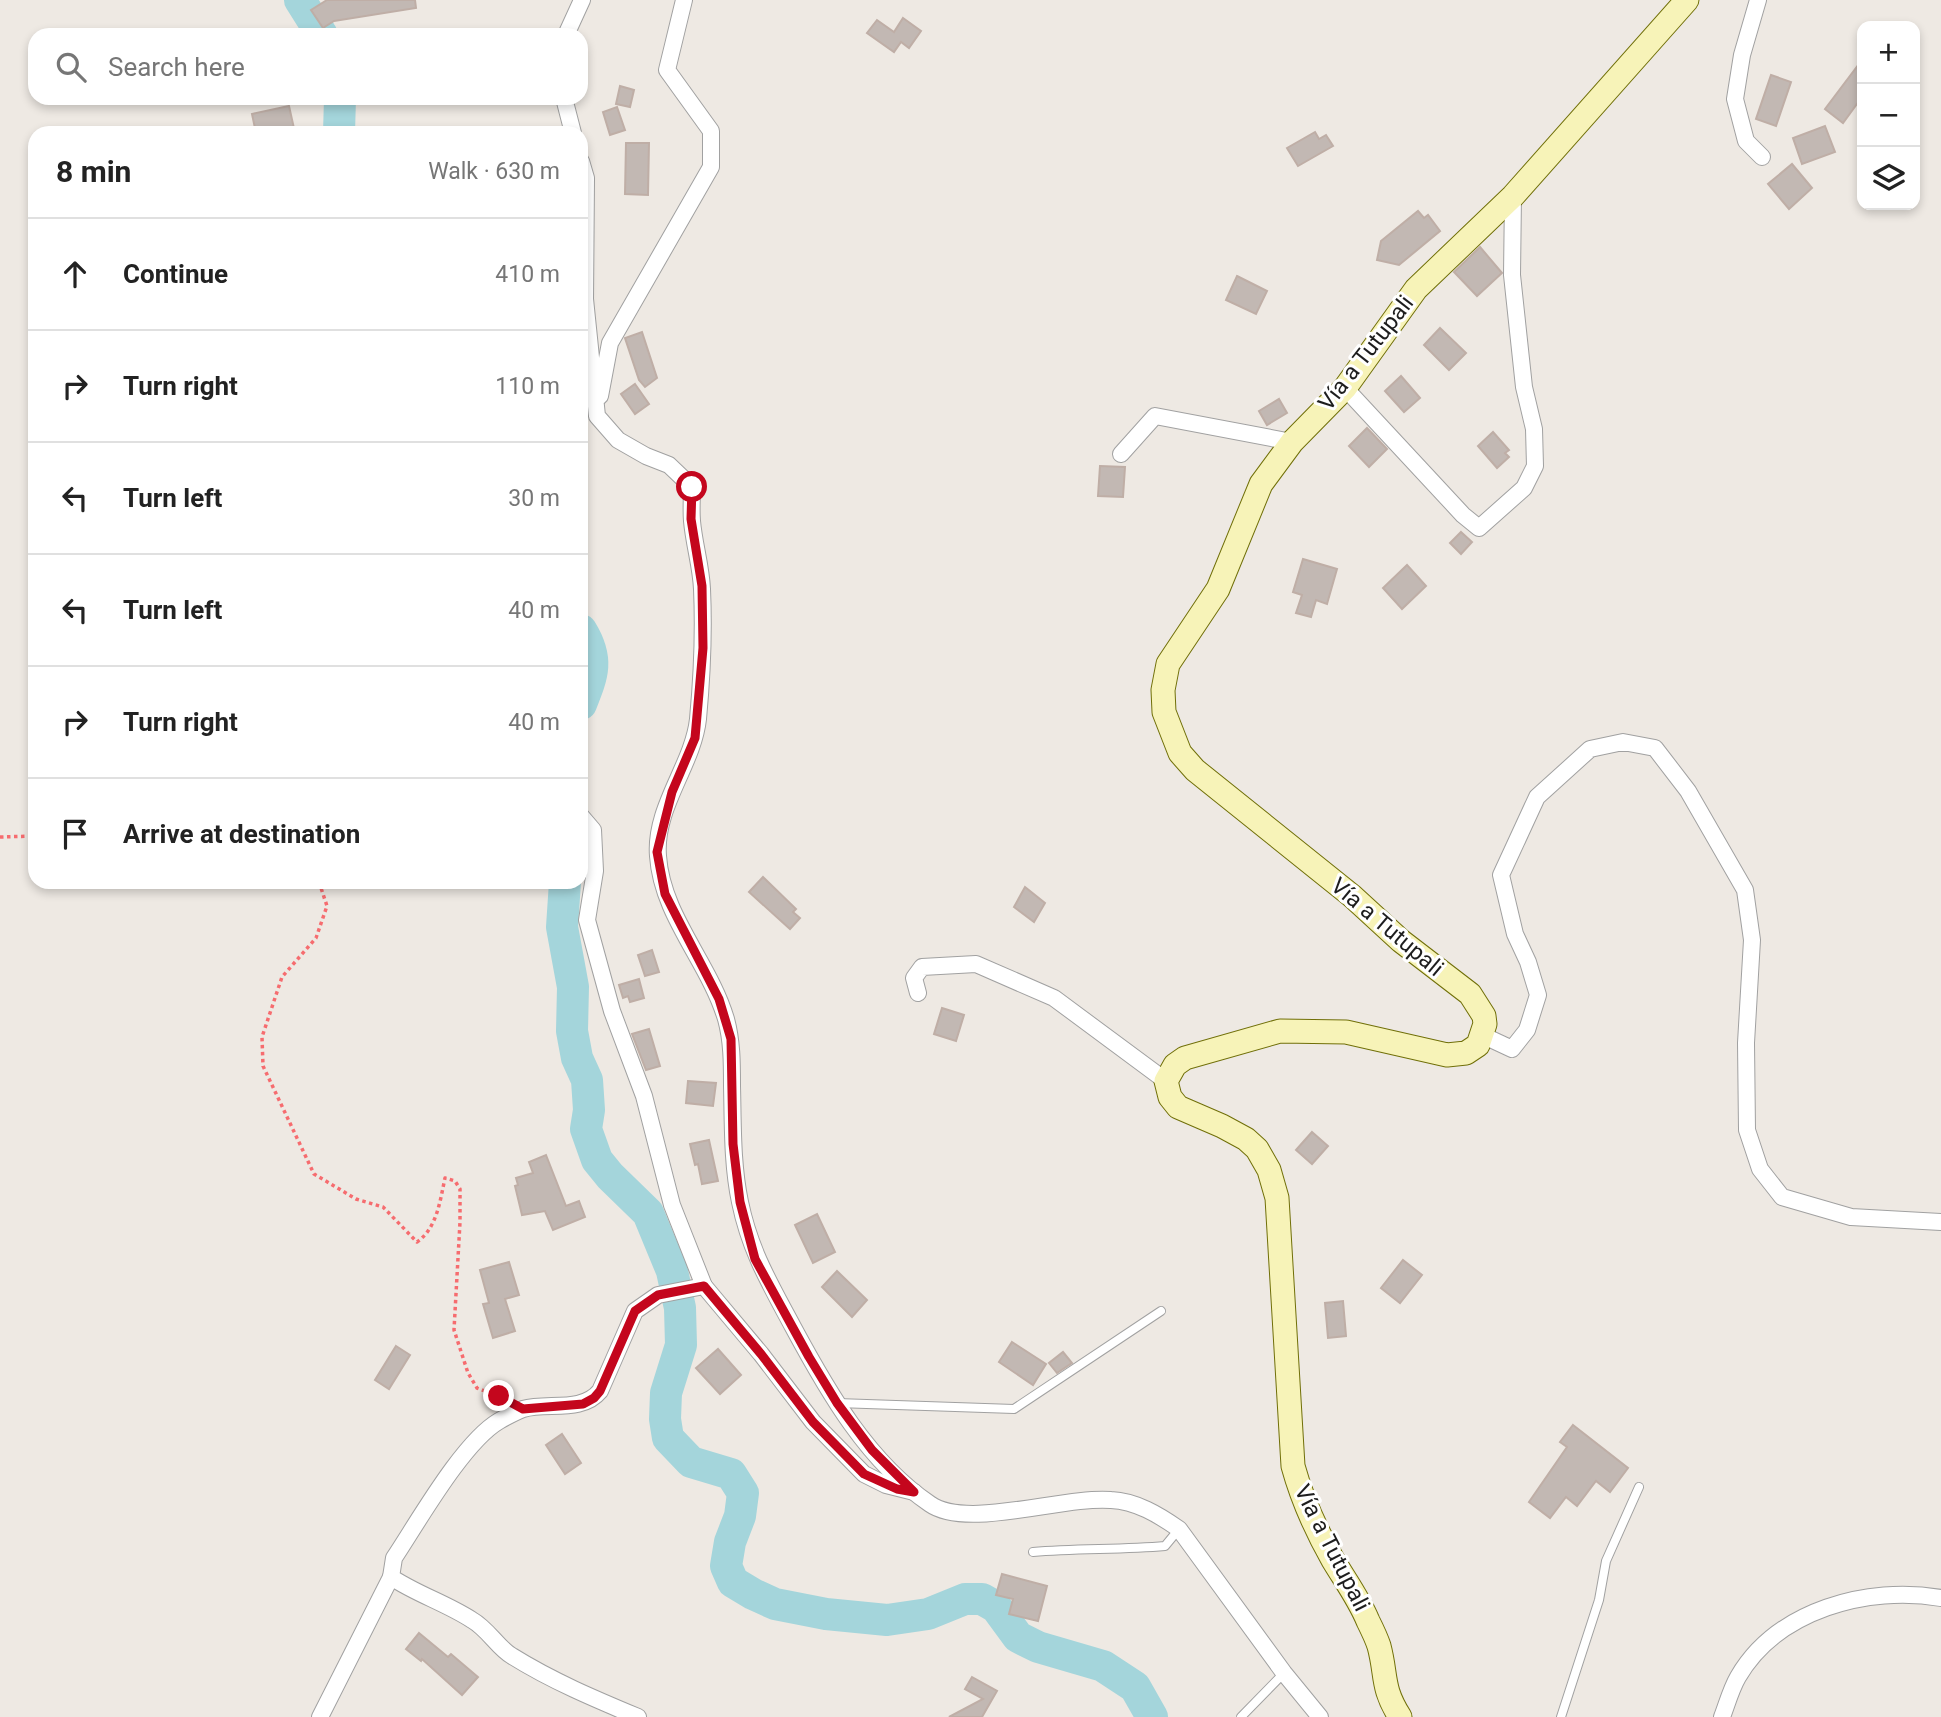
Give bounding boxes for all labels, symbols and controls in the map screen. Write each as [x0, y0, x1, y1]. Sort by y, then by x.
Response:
map controls [1857, 21, 1920, 210]
button: + [1857, 21, 1920, 84]
search box [28, 28, 588, 105]
icon: search [52, 48, 90, 86]
text: Search here [108, 52, 245, 82]
button: − [1857, 84, 1920, 147]
button: layers [1857, 147, 1920, 210]
text: 8 min [56, 154, 131, 189]
text: Walk · 630 m [428, 158, 560, 185]
icon: ahead [56, 255, 94, 293]
text: Continue [123, 259, 228, 289]
text: 410 m [495, 261, 560, 288]
street label: Vía a Tutupali [1313, 290, 1419, 416]
icon: right [56, 367, 94, 405]
text: Turn right [123, 371, 238, 401]
text: 110 m [495, 373, 560, 400]
route start [676, 471, 707, 502]
icon: left [56, 479, 94, 517]
text: Turn left [123, 483, 222, 513]
text: 30 m [508, 485, 560, 512]
icon: left [56, 591, 94, 629]
text: Turn left [123, 595, 222, 625]
text: 40 m [508, 597, 560, 624]
icon: right [56, 703, 94, 741]
text: Turn right [123, 707, 238, 737]
text: 40 m [508, 709, 560, 736]
icon: arrive [56, 815, 94, 853]
text: Arrive at destination [123, 819, 360, 849]
street label: Vía a Tutupali [1325, 872, 1449, 982]
route end [483, 1380, 514, 1411]
street label: Vía a Tutupali [1289, 1480, 1375, 1616]

